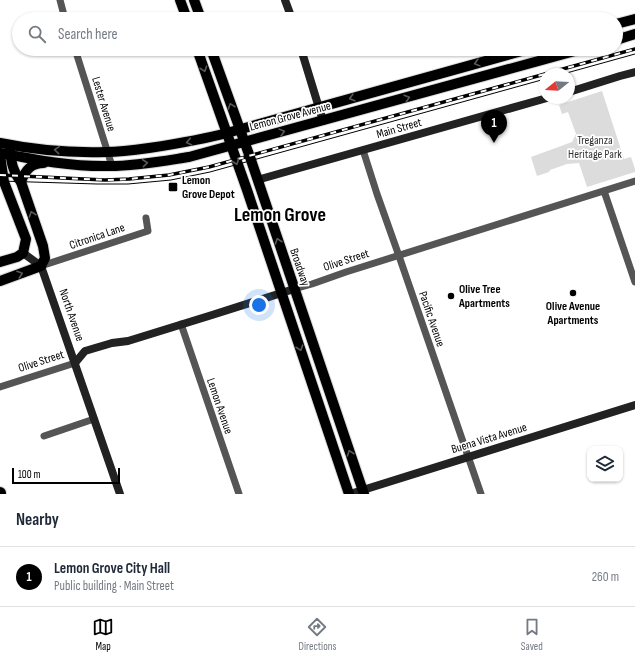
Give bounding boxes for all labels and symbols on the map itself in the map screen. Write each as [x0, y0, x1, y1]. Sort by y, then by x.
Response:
one-way arrow [474, 58, 481, 67]
one-way arrow [199, 65, 208, 72]
north arrow [539, 68, 575, 104]
street label: Lester Avenue [88, 75, 119, 134]
one-way arrow [349, 93, 356, 102]
one-way arrow [404, 94, 410, 102]
street label: Lemon Grove Avenue [248, 98, 333, 135]
one-way arrow [227, 102, 236, 109]
pin: 1 [481, 110, 507, 143]
street label: Main Street [375, 115, 424, 142]
one-way arrow [278, 128, 285, 137]
park label: Treganza Heritage Park [568, 133, 622, 162]
one-way arrow [185, 137, 192, 145]
one-way arrow [54, 146, 60, 155]
one-way arrow [232, 158, 240, 165]
one-way arrow [142, 159, 148, 168]
place label: Lemon Grove Depot [182, 173, 235, 202]
marker: Lemon Grove Depot [167, 181, 179, 193]
district label: Lemon Grove [234, 203, 326, 227]
one-way arrow [28, 211, 37, 218]
street label: Citronica Lane [68, 220, 127, 253]
one-way arrow [274, 238, 283, 245]
street label: Broadway [286, 246, 313, 288]
street label: Olive Street [321, 246, 371, 275]
one-way arrow [17, 270, 24, 278]
place label: Olive Tree Apartments [458, 282, 510, 311]
street label: North Avenue [56, 287, 88, 344]
marker: Olive Avenue Apartments [568, 288, 578, 298]
street label: Pacific Avenue [415, 289, 448, 349]
marker: Olive Tree Apartments [446, 291, 456, 301]
your location [249, 295, 269, 315]
place label: Olive Avenue Apartments [546, 299, 600, 328]
one-way arrow [295, 345, 304, 352]
street label: Olive Street [16, 347, 66, 376]
street label: Lemon Avenue [203, 376, 236, 436]
street label: Buena Vista Avenue [450, 420, 529, 457]
one-way arrow [347, 450, 355, 457]
scale bar [12, 466, 120, 485]

